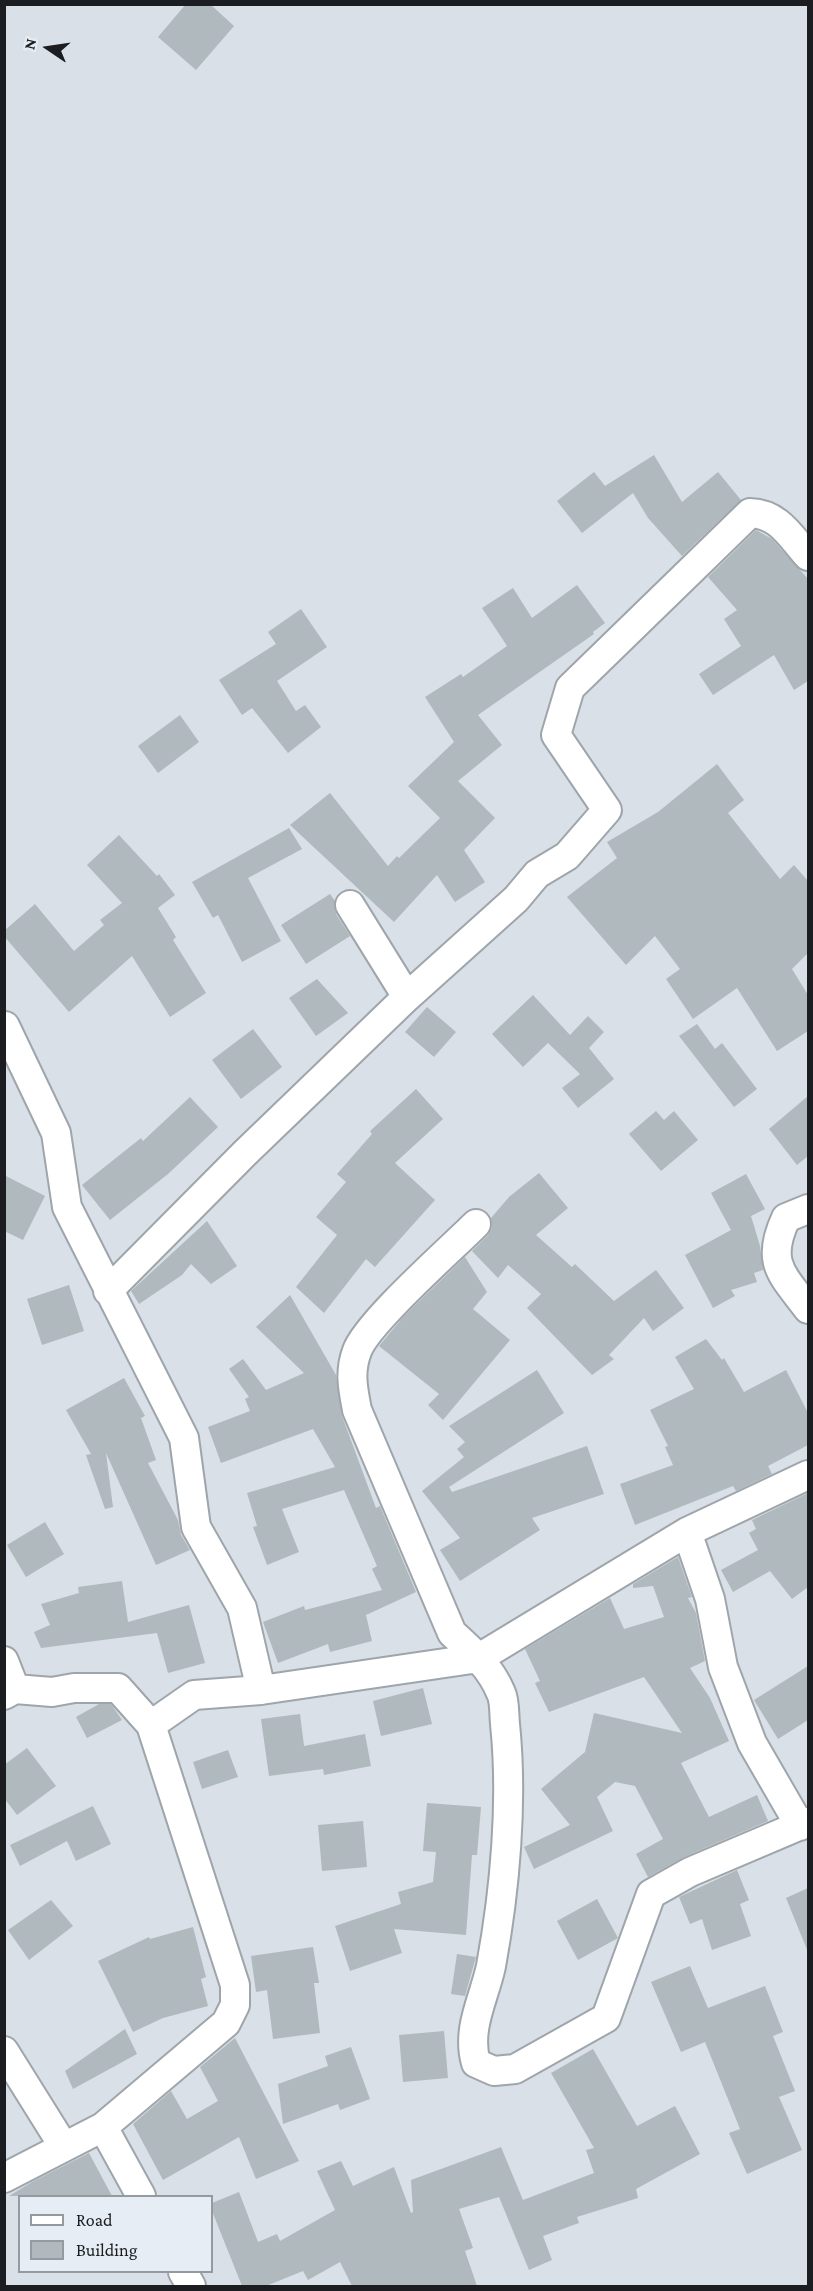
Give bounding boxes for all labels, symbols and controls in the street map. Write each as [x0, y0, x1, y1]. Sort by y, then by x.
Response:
north arrow [18, 18, 78, 78]
text: N [20, 37, 39, 51]
legend [18, 2195, 213, 2273]
text: Road [76, 2210, 113, 2230]
text: Building [76, 2240, 137, 2260]

